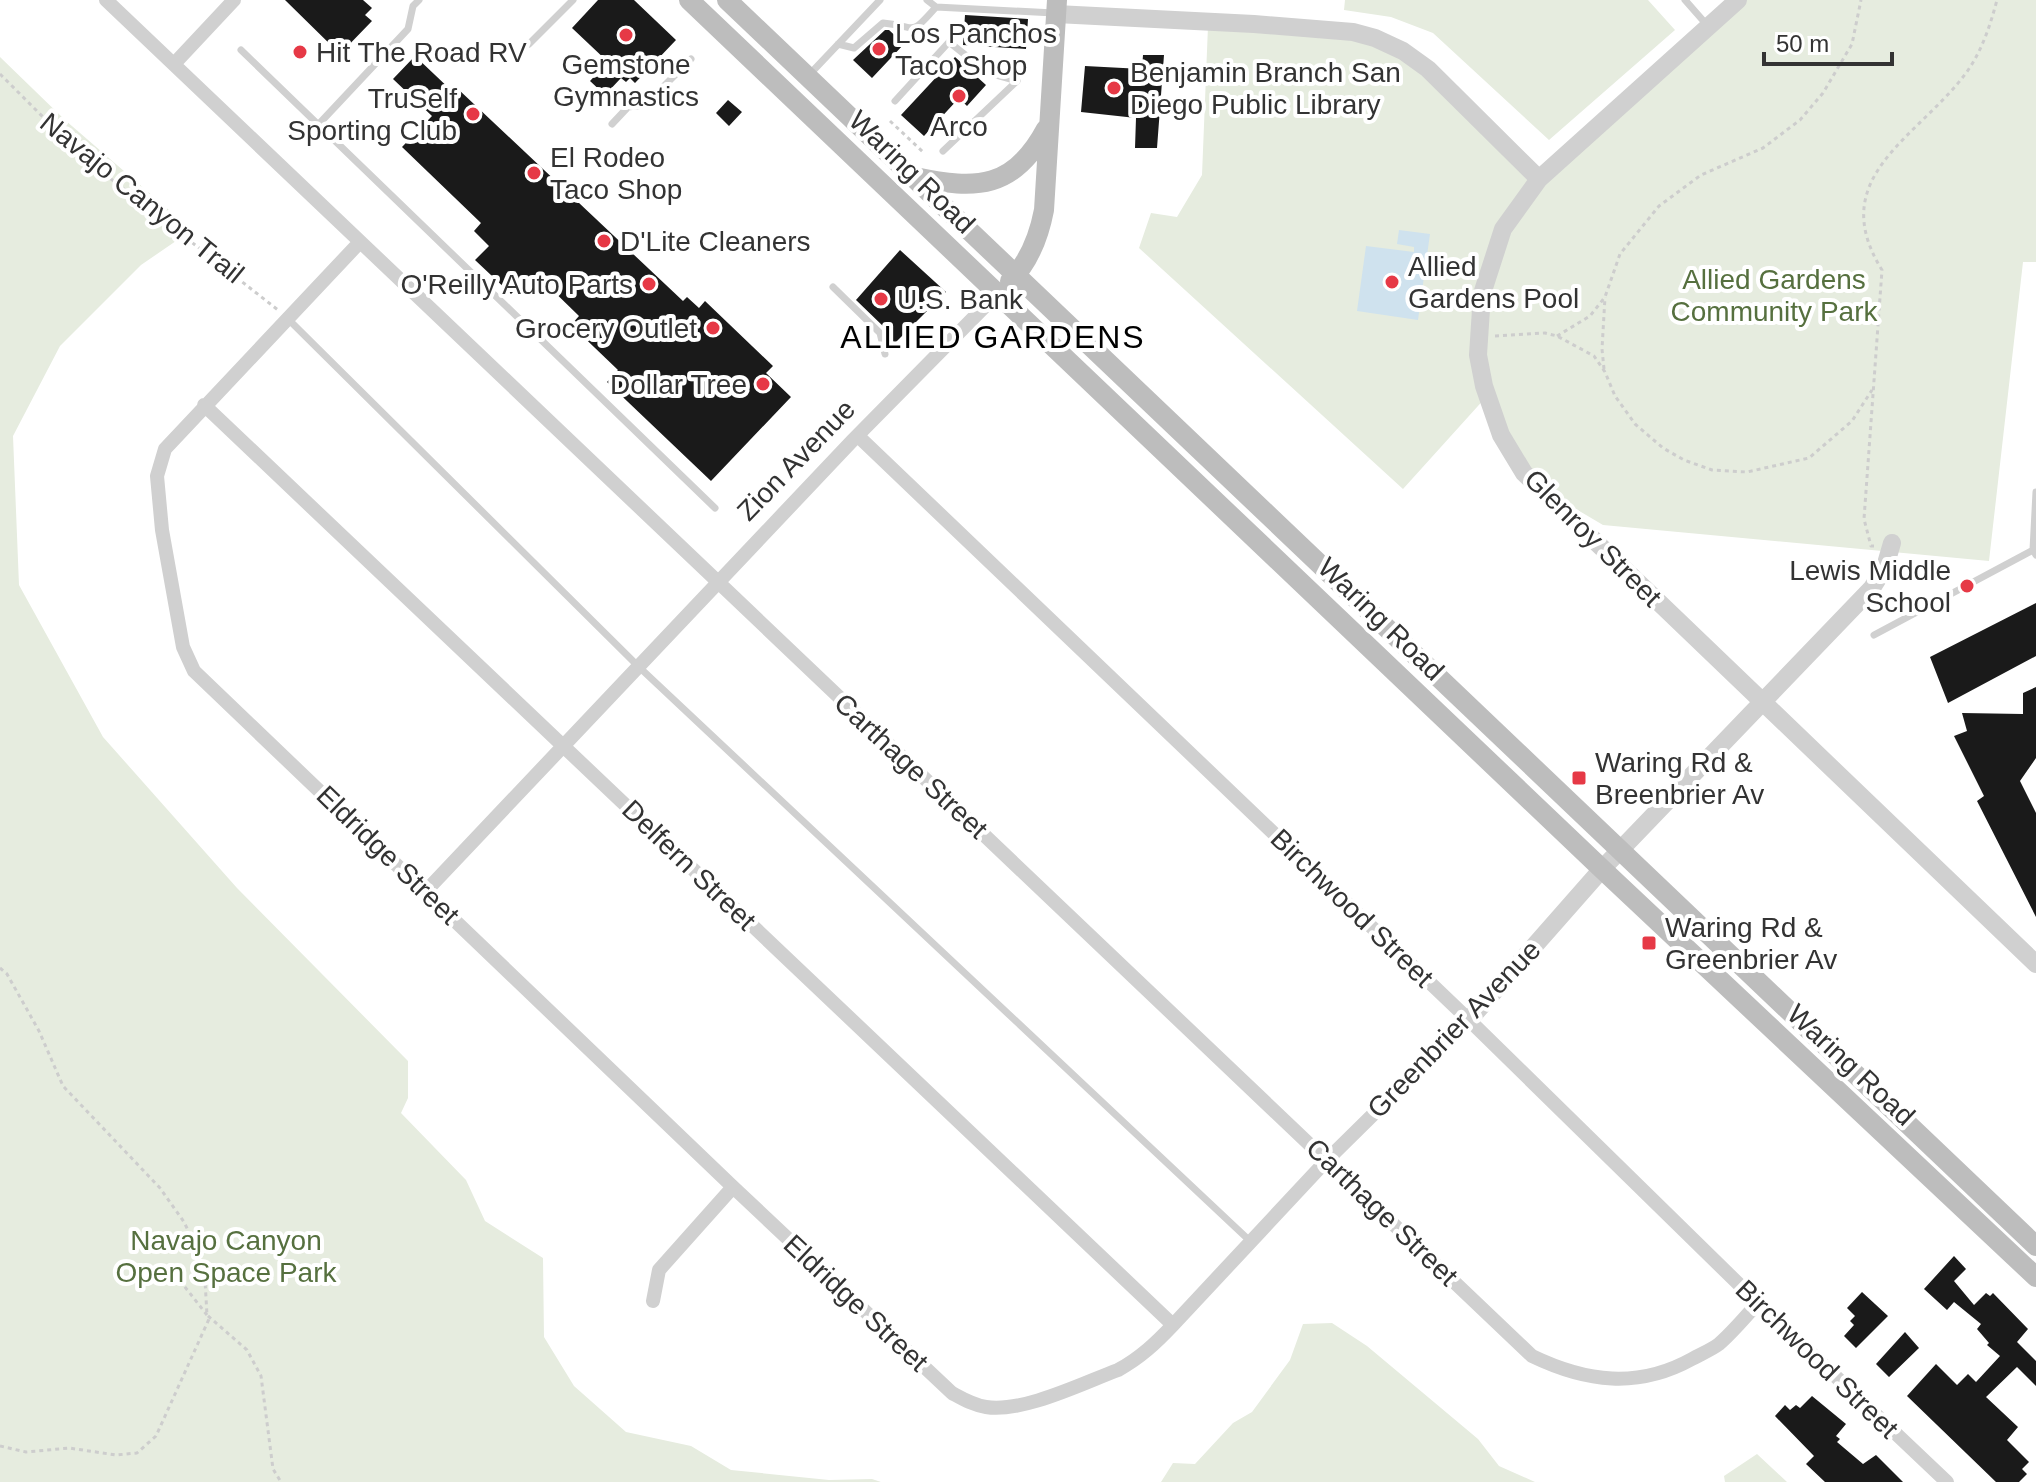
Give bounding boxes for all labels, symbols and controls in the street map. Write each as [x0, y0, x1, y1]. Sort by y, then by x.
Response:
scale bar [1764, 16, 1892, 66]
place label: Los Panchos Taco Shop [895, 18, 1057, 81]
marker: Gemstone Gymnastics [617, 26, 635, 44]
text: 50 m [1776, 30, 1829, 57]
place label: Hit The Road RV [316, 37, 527, 68]
marker: Los Panchos Taco Shop [870, 40, 888, 58]
marker: Hit The Road RV [291, 43, 309, 61]
place label: Gemstone Gymnastics [553, 49, 699, 112]
place label: Benjamin Branch San Diego Public Library [1130, 57, 1401, 120]
marker: Benjamin Branch San Diego Public Library [1105, 79, 1123, 97]
place label: TruSelf Sporting Club [287, 83, 457, 146]
marker: Arco [950, 87, 968, 105]
street label: Waring Road [843, 104, 981, 240]
marker: TruSelf Sporting Club [464, 105, 482, 123]
street label: Navajo Canyon Trail [34, 107, 250, 289]
place label: Arco [930, 111, 988, 142]
place label: El Rodeo Taco Shop [550, 142, 682, 205]
marker: El Rodeo Taco Shop [525, 164, 543, 182]
place label: D'Lite Cleaners [620, 226, 811, 257]
marker: D'Lite Cleaners [595, 232, 613, 250]
place label: Allied Gardens Pool [1408, 251, 1579, 314]
park label: Allied Gardens Community Park [1671, 264, 1878, 327]
place label: O'Reilly Auto Parts [400, 269, 633, 300]
marker: Allied Gardens Pool [1383, 273, 1401, 291]
marker: O'Reilly Auto Parts [640, 275, 658, 293]
place label: U.S. Bank [897, 284, 1024, 315]
marker: U.S. Bank [872, 290, 890, 308]
place label: Grocery Outlet [515, 313, 697, 344]
marker: Grocery Outlet [704, 319, 722, 337]
district label: ALLIED GARDENS [840, 319, 1146, 355]
place label: Dollar Tree [610, 369, 747, 400]
marker: Dollar Tree [754, 375, 772, 393]
street label: Zion Avenue [731, 393, 861, 527]
street label: Glenroy Street [1518, 463, 1668, 613]
street label: Waring Road [1312, 551, 1450, 687]
place label: Lewis Middle School [1789, 555, 1951, 618]
marker: Lewis Middle School [1958, 577, 1976, 595]
street label: Carthage Street [828, 687, 994, 845]
place label: Waring Rd & Breenbrier Av [1595, 747, 1764, 810]
marker: Waring Rd & Breenbrier Av [1570, 769, 1588, 787]
street label: Eldridge Street [311, 780, 466, 931]
street label: Delfern Street [616, 794, 762, 936]
street label: Birchwood Street [1265, 823, 1440, 993]
place label: Waring Rd & Greenbrier Av [1665, 912, 1837, 975]
street label: Greenbrier Avenue [1361, 934, 1547, 1124]
marker: Waring Rd & Greenbrier Av [1640, 934, 1658, 952]
street label: Waring Road [1781, 998, 1921, 1132]
street label: Carthage Street [1300, 1132, 1464, 1292]
park label: Navajo Canyon Open Space Park [115, 1225, 338, 1288]
street label: Eldridge Street [778, 1229, 934, 1378]
street label: Birchwood Street [1730, 1274, 1905, 1444]

